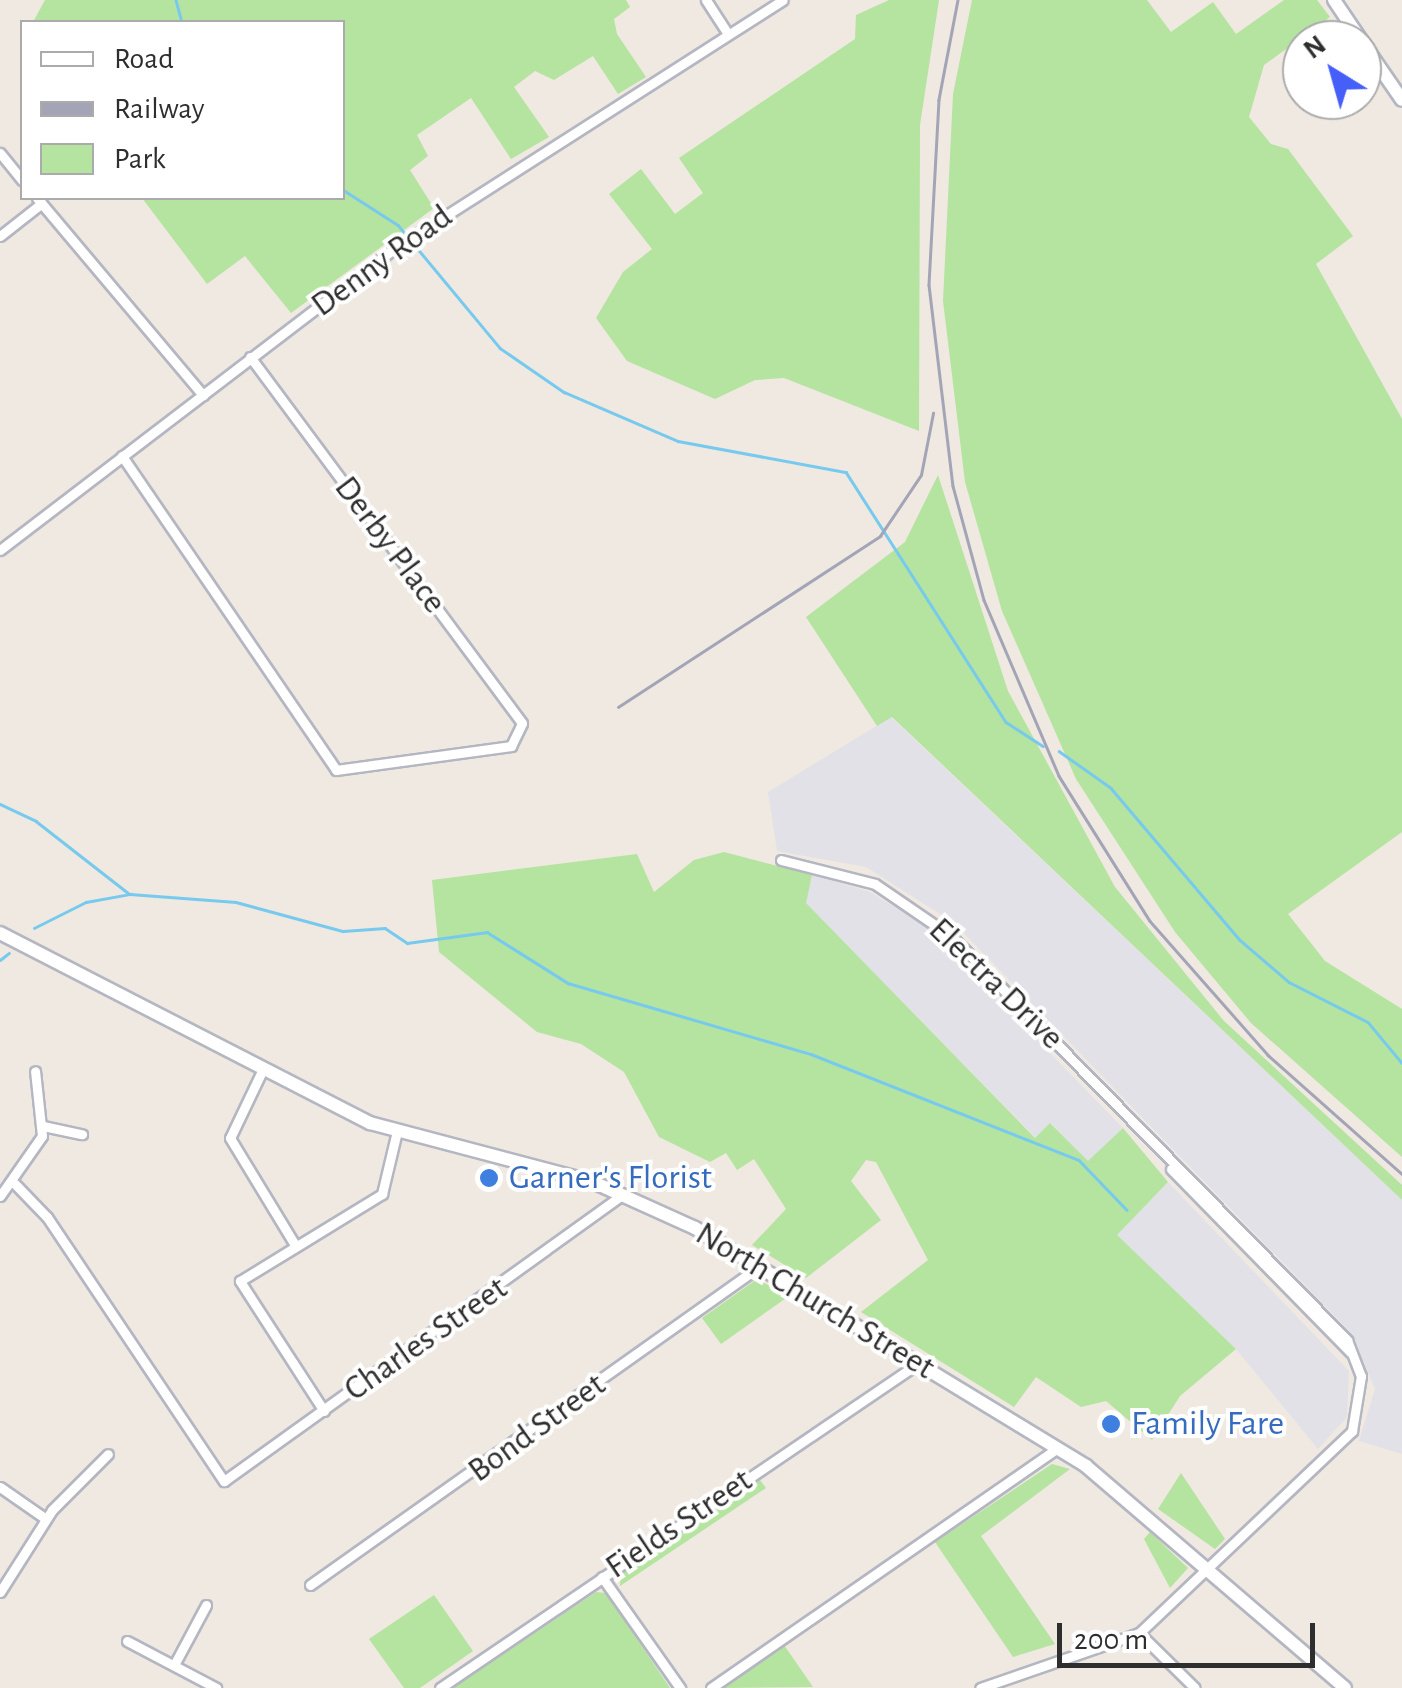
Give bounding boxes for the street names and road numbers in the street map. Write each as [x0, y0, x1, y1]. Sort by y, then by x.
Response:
street label: Denny Road [303, 196, 461, 326]
street label: Derby Place [325, 468, 455, 622]
street label: Electra Drive [920, 909, 1072, 1059]
street label: North Church Street [688, 1213, 942, 1389]
street label: Charles Street [336, 1267, 516, 1411]
street label: Bond Street [460, 1364, 614, 1492]
street label: Fields Street [598, 1460, 760, 1588]

